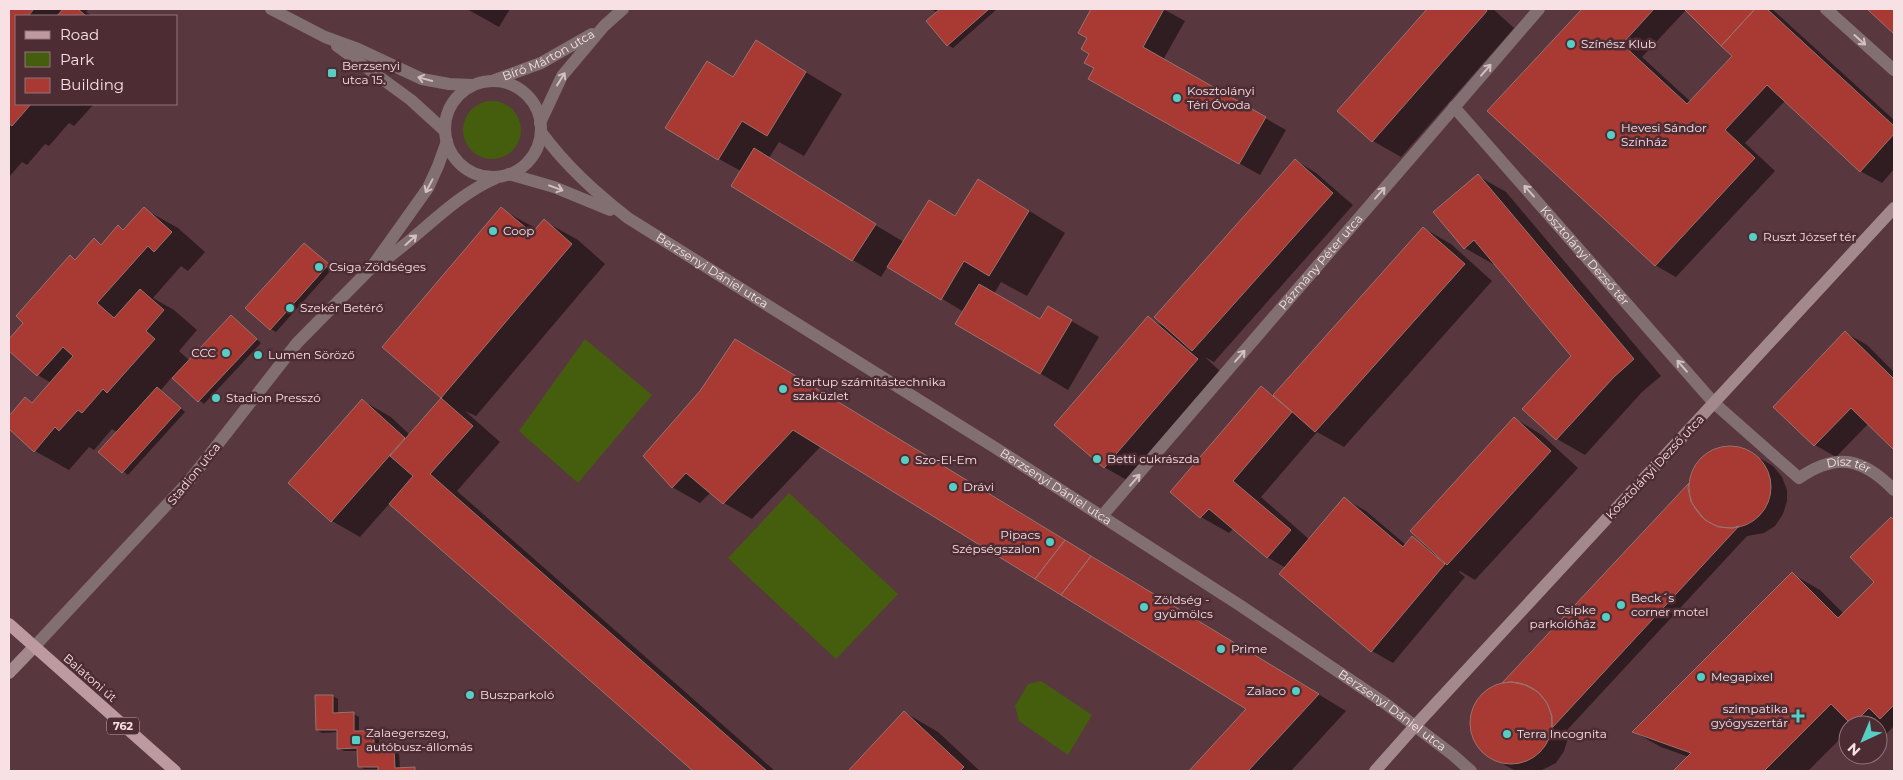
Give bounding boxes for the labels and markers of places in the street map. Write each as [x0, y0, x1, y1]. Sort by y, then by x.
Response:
place label: Színész Klub [1581, 36, 1656, 51]
marker: Színész Klub [1565, 38, 1577, 50]
place label: Berzsenyi utca 15. [342, 58, 400, 87]
marker: Berzsenyi utca 15. [326, 67, 338, 79]
place label: Kosztolányi Téri Óvoda [1187, 83, 1255, 112]
marker: Kosztolányi Téri Óvoda [1171, 92, 1183, 104]
place label: Hevesi Sándor Színház [1621, 120, 1707, 149]
marker: Hevesi Sándor Színház [1605, 129, 1617, 141]
place label: Coop [503, 223, 534, 238]
marker: Coop [487, 225, 499, 237]
place label: Ruszt József tér [1763, 229, 1857, 244]
marker: Ruszt József tér [1747, 231, 1759, 243]
place label: Csiga Zöldséges [329, 259, 426, 274]
marker: Csiga Zöldséges [313, 261, 325, 273]
place label: Szekér Betérő [300, 300, 383, 315]
marker: Szekér Betérő [284, 302, 296, 314]
place label: CCC [191, 345, 216, 360]
marker: CCC [220, 347, 232, 359]
place label: Lumen Söröző [268, 347, 355, 362]
marker: Lumen Söröző [252, 349, 264, 361]
place label: Startup számítástechnika szaküzlet [793, 374, 946, 403]
marker: Startup számítástechnika szaküzlet [777, 383, 789, 395]
place label: Stadion Presszó [226, 390, 321, 405]
marker: Stadion Presszó [210, 392, 222, 404]
place label: Betti cukrászda [1107, 451, 1200, 466]
place label: Szo-El-Em [915, 452, 977, 467]
marker: Betti cukrászda [1091, 453, 1103, 465]
marker: Szo-El-Em [899, 454, 911, 466]
place label: Drávi [963, 479, 994, 494]
marker: Drávi [947, 481, 959, 493]
place label: Pipacs Szépségszalon [952, 527, 1040, 556]
marker: Pipacs Szépségszalon [1044, 536, 1056, 548]
place label: Beck´s corner motel [1631, 590, 1709, 619]
place label: Zöldség - gyümölcs [1154, 592, 1213, 621]
marker: Beck´s corner motel [1615, 599, 1627, 611]
marker: Zöldség - gyümölcs [1138, 601, 1150, 613]
place label: Csipke parkolóház [1530, 602, 1596, 631]
marker: Csipke parkolóház [1600, 611, 1612, 623]
place label: Prime [1231, 641, 1267, 656]
marker: Prime [1215, 643, 1227, 655]
place label: Megapixel [1711, 669, 1773, 684]
marker: Megapixel [1695, 671, 1707, 683]
place label: Zalaco [1247, 683, 1286, 698]
marker: Zalaco [1290, 685, 1302, 697]
place label: Buszparkoló [480, 687, 554, 702]
marker: Buszparkoló [464, 689, 476, 701]
place label: szimpatika gyógyszertár [1711, 701, 1788, 730]
marker: szimpatika gyógyszertár [1792, 710, 1804, 722]
place label: Zalaegerszeg, autóbusz-állomás [366, 725, 473, 754]
place label: Terra Incognita [1517, 726, 1607, 741]
marker: Terra Incognita [1501, 728, 1513, 740]
marker: Zalaegerszeg, autóbusz-állomás [350, 734, 362, 746]

